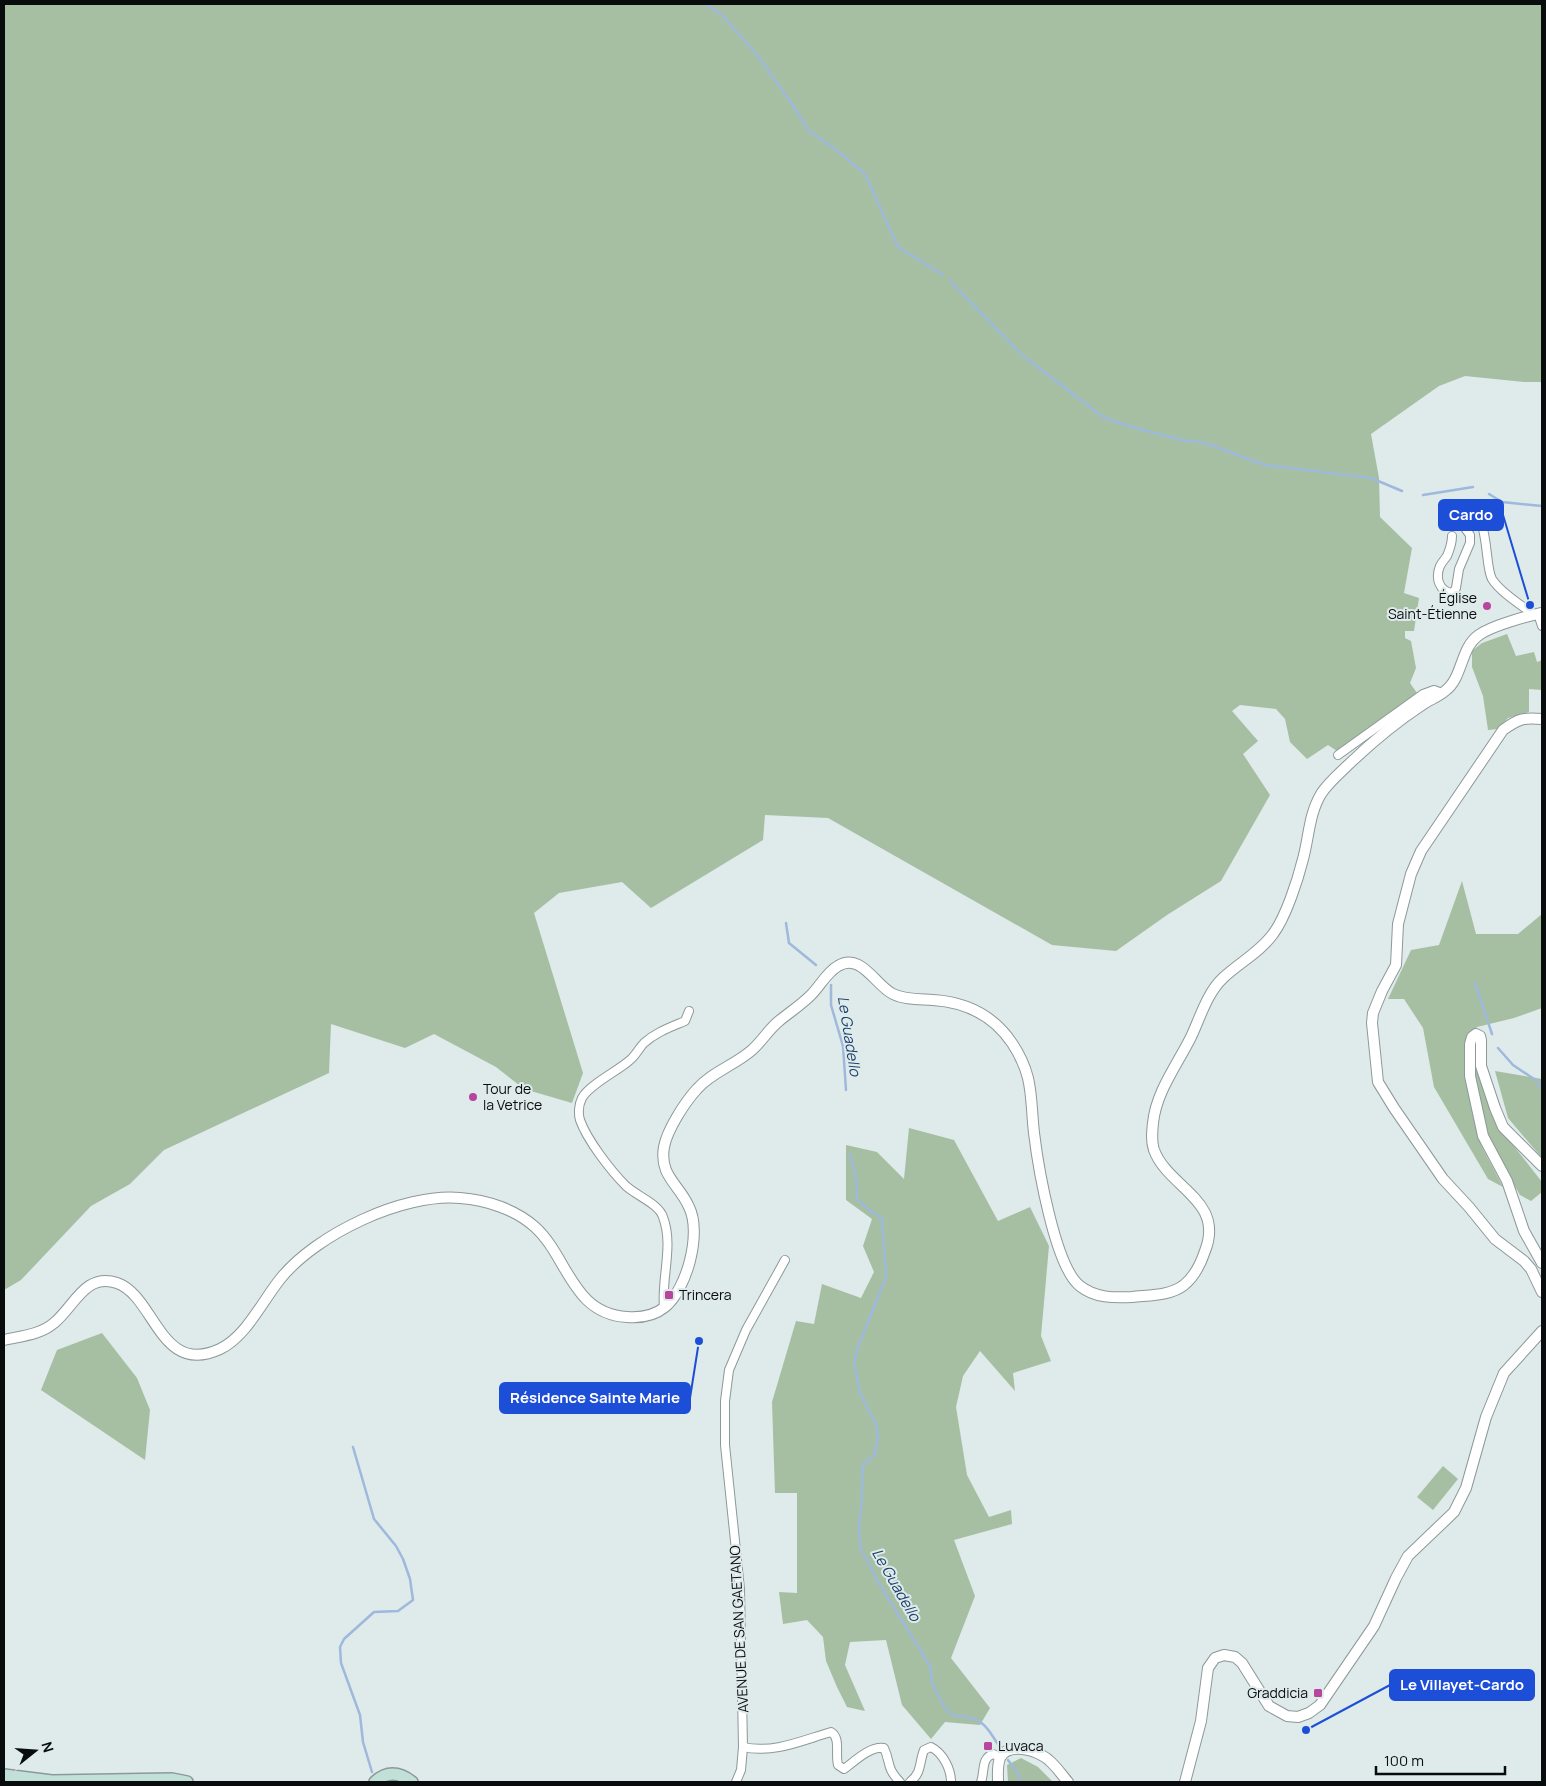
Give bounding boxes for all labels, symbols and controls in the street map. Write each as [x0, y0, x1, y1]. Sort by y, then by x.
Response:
callout: Cardo [1439, 500, 1503, 530]
text: Cardo [1449, 504, 1493, 525]
place label: Église Saint-Étienne [1388, 588, 1477, 623]
marker: Église Saint-Étienne [1481, 600, 1493, 612]
water label: Le Guadello [833, 994, 866, 1079]
place label: Tour de la Vetrice [483, 1079, 542, 1114]
marker: Tour de la Vetrice [467, 1091, 479, 1103]
place label: Trincera [679, 1285, 732, 1304]
marker: Trincera [663, 1289, 675, 1301]
callout: Résidence Sainte Marie [500, 1383, 690, 1413]
text: Résidence Sainte Marie [510, 1387, 680, 1408]
street label: AVENUE DE SAN GAETANO [725, 1545, 752, 1713]
water label: Le Guadello [867, 1545, 926, 1626]
callout: Le Villayet-Cardo [1390, 1670, 1534, 1700]
text: Le Villayet-Cardo [1400, 1674, 1524, 1695]
place label: Graddicia [1247, 1683, 1308, 1702]
marker: Graddicia [1312, 1687, 1324, 1699]
north arrow [10, 1726, 60, 1776]
place label: Luvaca [998, 1736, 1043, 1755]
text: N [37, 1739, 58, 1755]
marker: Luvaca [982, 1740, 994, 1752]
scale bar [1376, 1744, 1505, 1776]
text: 100 m [1384, 1750, 1424, 1771]

